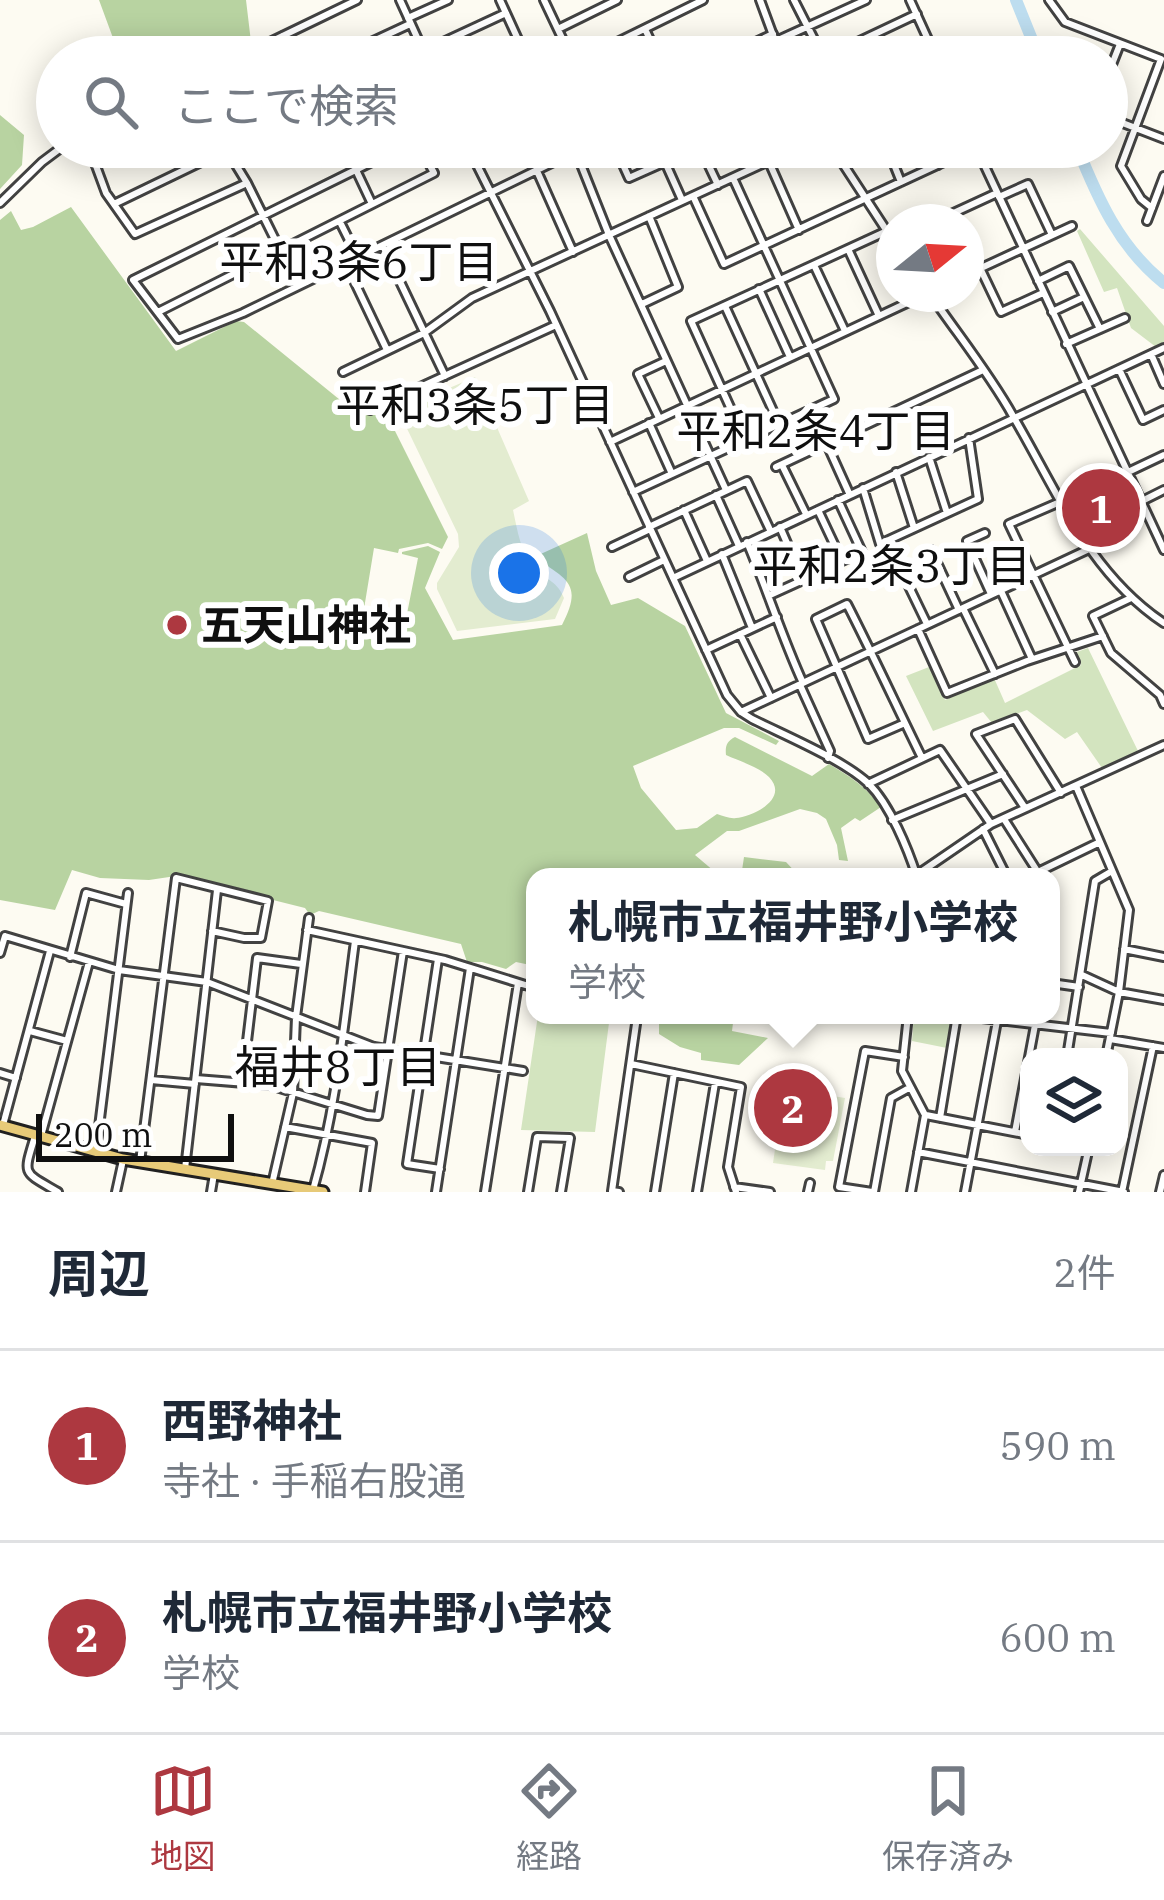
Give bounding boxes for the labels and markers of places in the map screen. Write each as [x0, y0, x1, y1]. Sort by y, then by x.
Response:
pin: 1 [1062, 463, 1140, 553]
place label: 五天山神社 [201, 597, 411, 652]
marker: 五天山神社 [164, 612, 190, 638]
pin: 2 [754, 1063, 832, 1153]

